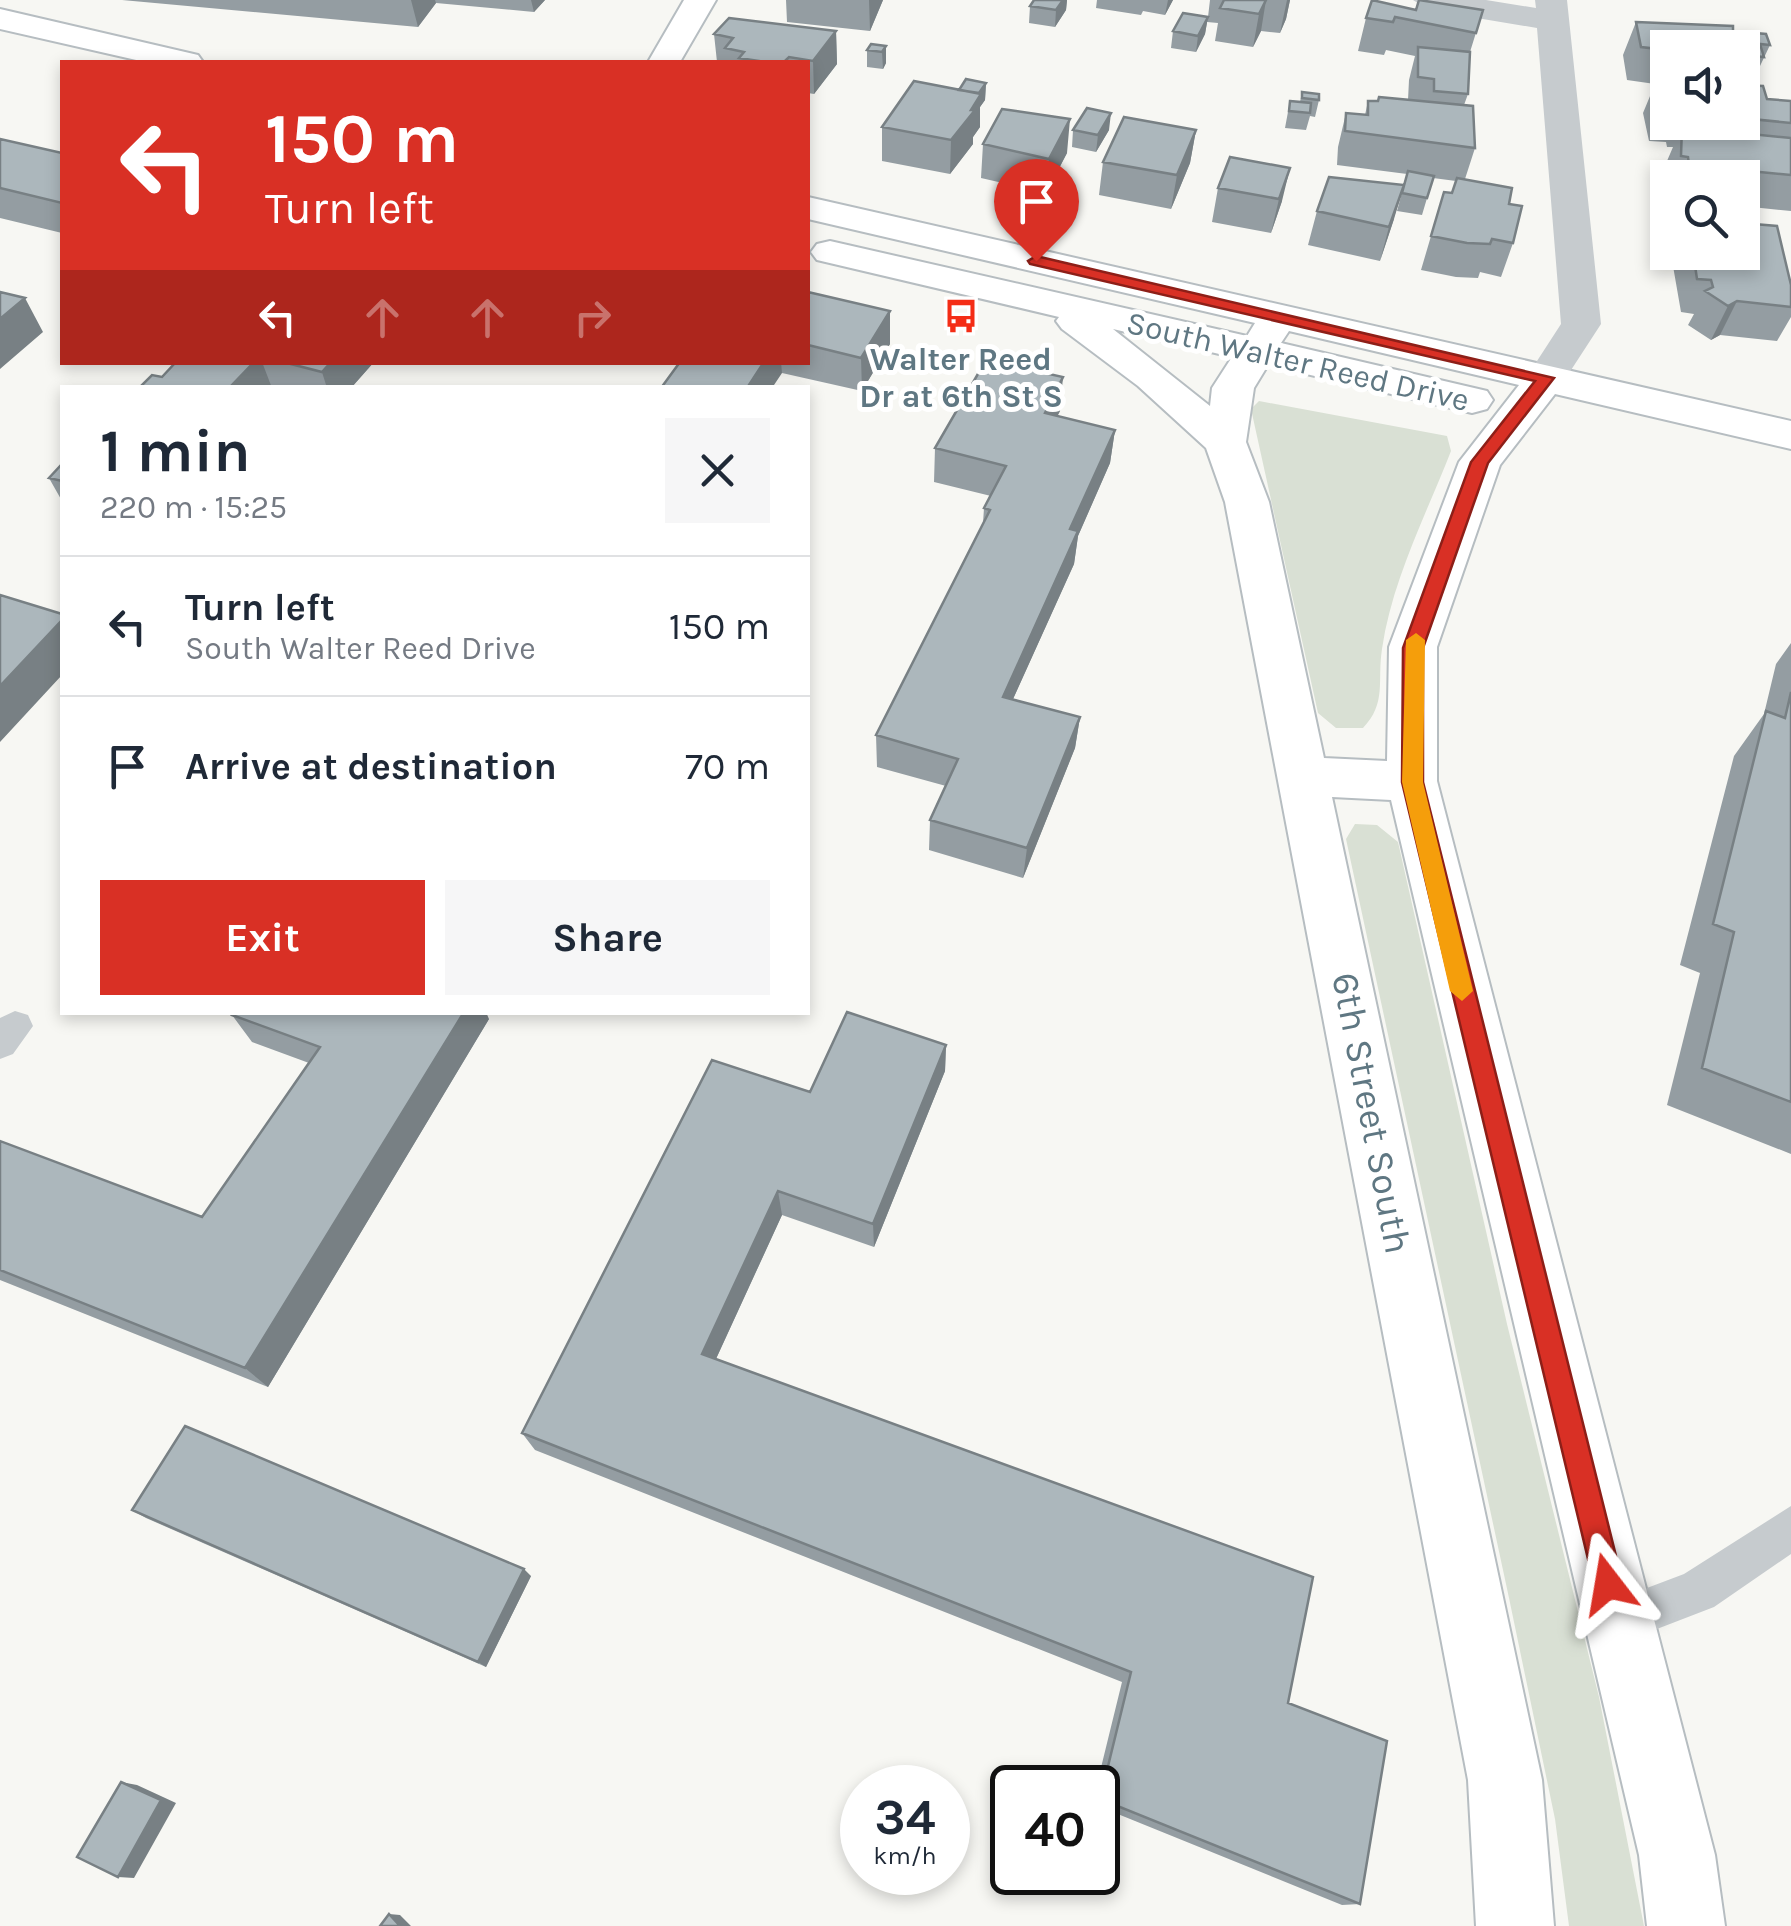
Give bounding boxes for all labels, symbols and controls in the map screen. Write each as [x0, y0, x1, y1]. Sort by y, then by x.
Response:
map controls [1650, 30, 1760, 270]
button: sound [1650, 30, 1760, 140]
text: 150 m [265, 98, 459, 180]
icon: left [100, 100, 230, 230]
pin [994, 159, 1079, 262]
button: search [1650, 160, 1760, 270]
icon: arrive [1009, 174, 1064, 229]
text: Turn left [265, 182, 434, 234]
icon: left [250, 290, 305, 345]
icon: ahead [355, 290, 410, 345]
icon: ahead [460, 290, 515, 345]
icon: right [565, 290, 620, 345]
bus stop icon: Walter Reed Dr at 6th St S [942, 297, 980, 335]
street label: South Walter Reed Drive [1123, 304, 1473, 419]
place label: Walter Reed Dr at 6th St S [859, 341, 1063, 415]
text: 1 min [100, 416, 251, 486]
button: close [665, 418, 770, 523]
text: 220 m · 15:25 [100, 489, 287, 526]
text: Turn left [185, 585, 335, 630]
icon: left [100, 599, 155, 654]
text: 150 m [669, 604, 770, 649]
text: South Walter Reed Drive [185, 630, 536, 667]
icon: arrive [100, 739, 155, 794]
text: Arrive at destination [185, 744, 557, 789]
text: 70 m [685, 744, 770, 789]
button: Exit [100, 880, 425, 995]
button: Share [445, 880, 770, 995]
street label: 6th Street South [1322, 969, 1421, 1257]
position arrow [1556, 1532, 1660, 1636]
speed limit sign: 40 [990, 1765, 1120, 1895]
text: 34 [875, 1788, 935, 1847]
text: km/h [873, 1841, 937, 1870]

